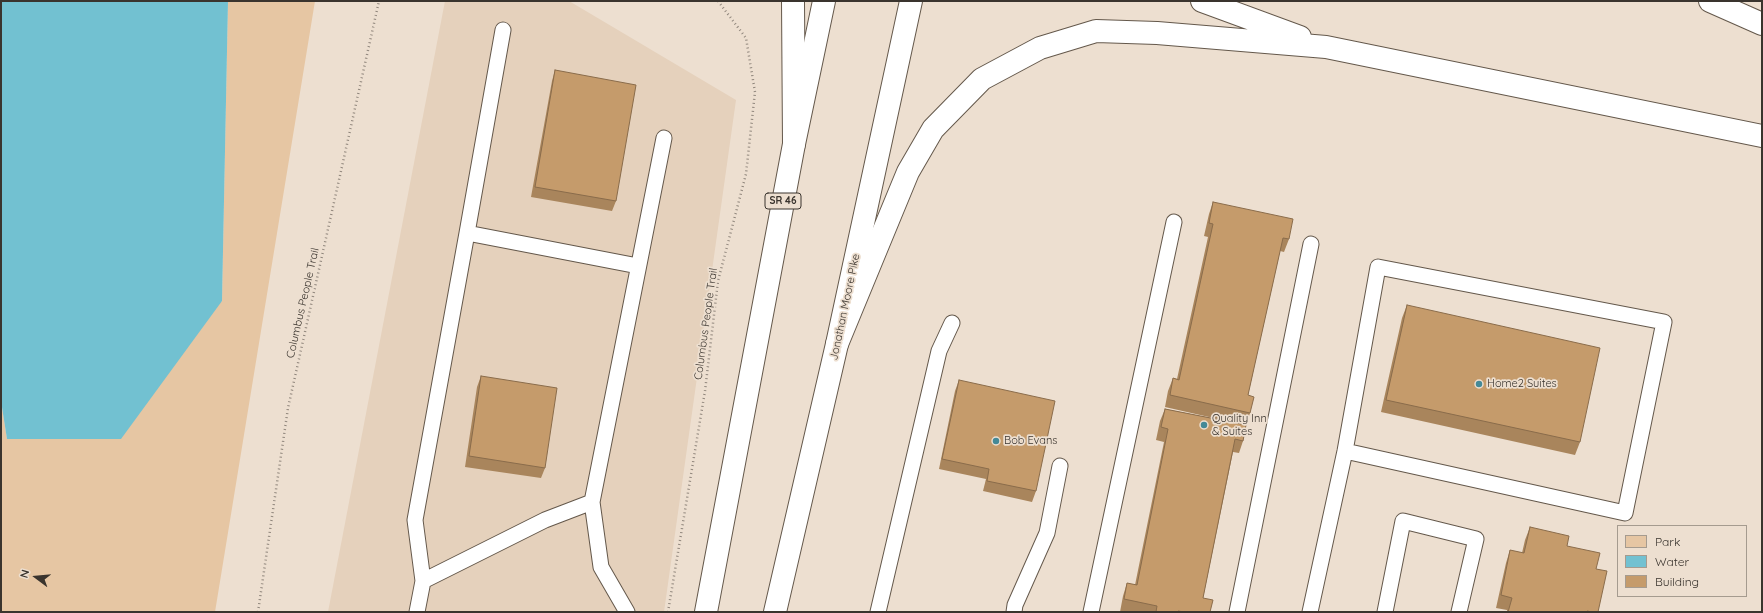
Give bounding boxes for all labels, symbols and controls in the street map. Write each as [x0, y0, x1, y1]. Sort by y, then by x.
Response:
road number: SR 46 [765, 193, 801, 209]
street label: Columbus People Trail [284, 246, 322, 360]
street label: Jonathan Moore Pike [827, 253, 863, 361]
street label: Columbus People Trail [692, 267, 720, 381]
place label: Home2 Suites [1487, 377, 1557, 391]
marker: Home2 Suites [1474, 379, 1484, 389]
place label: Quality Inn & Suites [1212, 412, 1267, 438]
marker: Quality Inn & Suites [1199, 420, 1209, 430]
place label: Bob Evans [1004, 434, 1058, 448]
marker: Bob Evans [991, 436, 1001, 446]
legend [1617, 525, 1747, 597]
text: Park [1655, 534, 1680, 549]
text: Water [1655, 554, 1689, 569]
north arrow [16, 557, 56, 597]
text: N [17, 568, 32, 580]
text: Building [1655, 574, 1699, 589]

